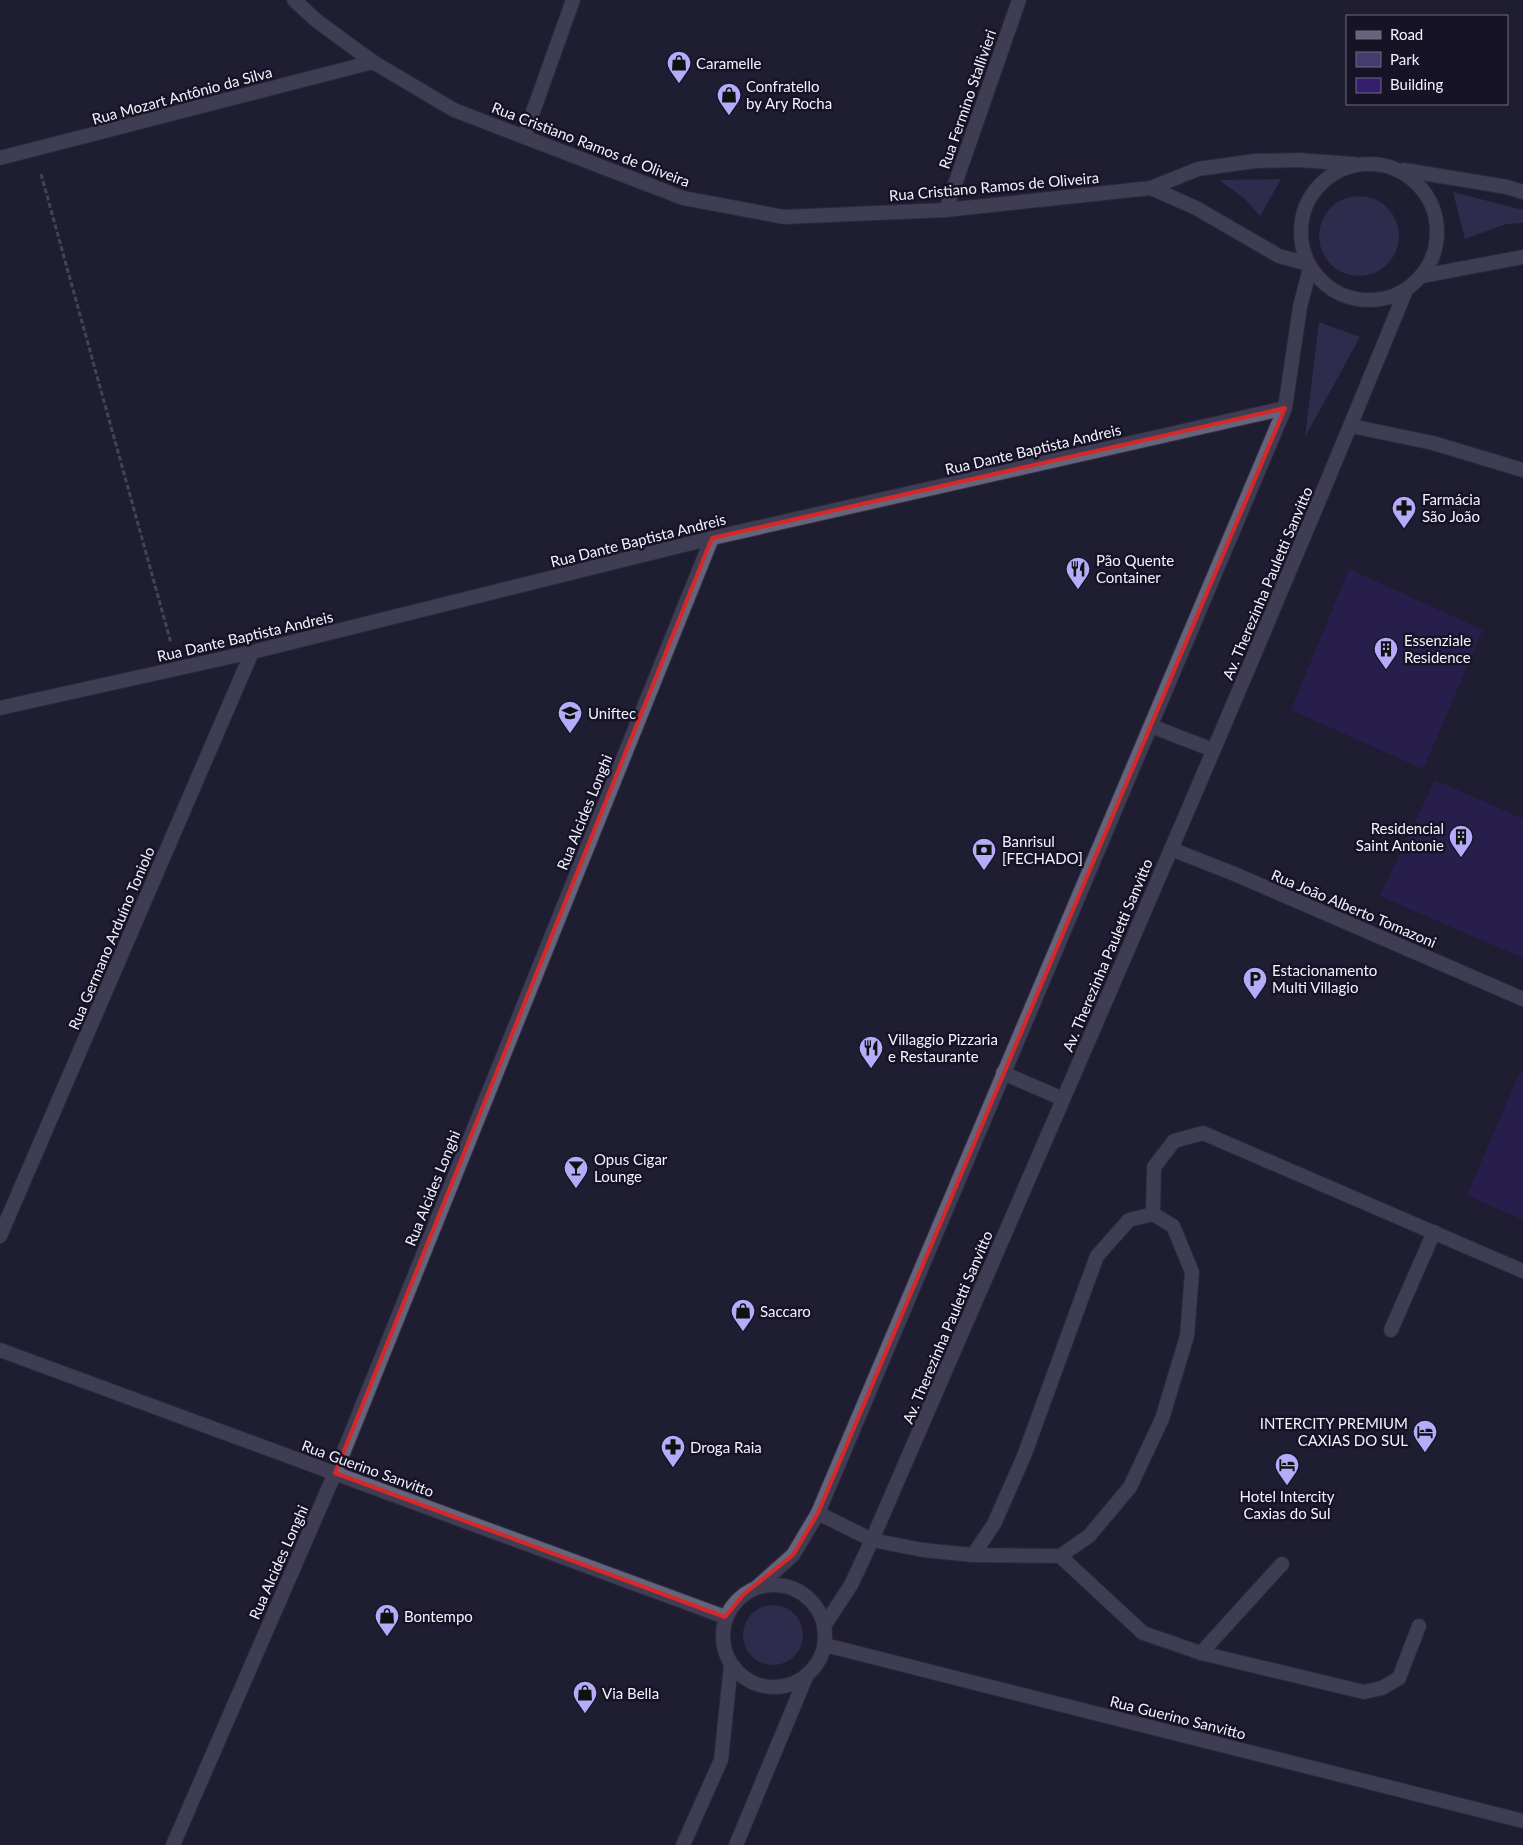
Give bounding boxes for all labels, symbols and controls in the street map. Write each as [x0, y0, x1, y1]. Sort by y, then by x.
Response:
legend [1346, 15, 1508, 105]
text: Road [1390, 25, 1423, 43]
street label: Rua Fermino Stallivieri [935, 27, 999, 171]
shop icon: Caramelle [666, 50, 692, 84]
text: Park [1390, 50, 1420, 68]
place label: Caramelle [696, 54, 762, 72]
street label: Rua Mozart Antônio da Silva [90, 62, 274, 128]
text: Building [1390, 75, 1443, 93]
place label: Confratello by Ary Rocha [746, 77, 832, 112]
shop icon: Confratello by Ary Rocha [716, 82, 742, 116]
street label: Rua Cristiano Ramos de Oliveira [489, 98, 693, 190]
street label: Rua Cristiano Ramos de Oliveira [888, 168, 1100, 204]
street label: Rua Dante Baptista Andreis [943, 420, 1123, 478]
street label: Av. Therezinha Pauletti Sanvitto [1218, 484, 1316, 682]
place label: Farmácia São João [1422, 490, 1480, 525]
pharmacy icon: Farmácia São João [1391, 495, 1417, 529]
street label: Rua Dante Baptista Andreis [548, 509, 728, 571]
place label: Pão Quente Container [1096, 551, 1174, 586]
restaurant icon: Pão Quente Container [1065, 556, 1091, 590]
street label: Rua Dante Baptista Andreis [155, 607, 335, 665]
place label: Essenziale Residence [1404, 631, 1471, 666]
building icon: Essenziale Residence [1373, 636, 1399, 670]
school or university icon: Uniftec [557, 700, 583, 734]
place label: Uniftec [588, 704, 636, 722]
street label: Rua Alcides Longhi [553, 752, 615, 872]
place label: Residencial Saint Antonie [1356, 819, 1444, 854]
building icon: Residencial Saint Antonie [1448, 824, 1474, 858]
place label: Banrisul [FECHADO] [1002, 832, 1083, 867]
bank icon: Banrisul [FECHADO] [971, 837, 997, 871]
street label: Rua Germano Arduíno Toniolo [64, 844, 158, 1032]
street label: Av. Therezinha Pauletti Sanvitto [1058, 856, 1156, 1054]
street label: Rua João Alberto Tomazoni [1269, 865, 1439, 951]
place label: Estacionamento Multi Villagio [1272, 961, 1377, 996]
parking icon: Estacionamento Multi Villagio [1242, 966, 1268, 1000]
place label: Villaggio Pizzaria e Restaurante [888, 1030, 998, 1065]
restaurant icon: Villaggio Pizzaria e Restaurante [858, 1035, 884, 1069]
street label: Rua Alcides Longhi [401, 1128, 463, 1248]
place label: Opus Cigar Lounge [594, 1150, 668, 1185]
bar icon: Opus Cigar Lounge [563, 1155, 589, 1189]
street label: Av. Therezinha Pauletti Sanvitto [898, 1228, 996, 1426]
shop icon: Saccaro [730, 1298, 756, 1332]
place label: Saccaro [760, 1302, 811, 1320]
place label: INTERCITY PREMIUM CAXIAS DO SUL [1260, 1414, 1408, 1449]
hotel icon: INTERCITY PREMIUM CAXIAS DO SUL [1412, 1419, 1438, 1453]
pharmacy icon: Droga Raia [660, 1434, 686, 1468]
street label: Rua Guerino Sanvitto [299, 1436, 437, 1500]
place label: Droga Raia [690, 1438, 762, 1456]
hotel icon: Hotel Intercity Caxias do Sul [1274, 1452, 1300, 1486]
place label: Hotel Intercity Caxias do Sul [1240, 1487, 1335, 1522]
street label: Rua Alcides Longhi [245, 1502, 311, 1622]
shop icon: Bontempo [374, 1603, 400, 1637]
place label: Bontempo [404, 1607, 473, 1625]
shop icon: Via Bella [572, 1680, 598, 1714]
place label: Via Bella [602, 1684, 659, 1702]
street label: Rua Guerino Sanvitto [1108, 1691, 1248, 1743]

